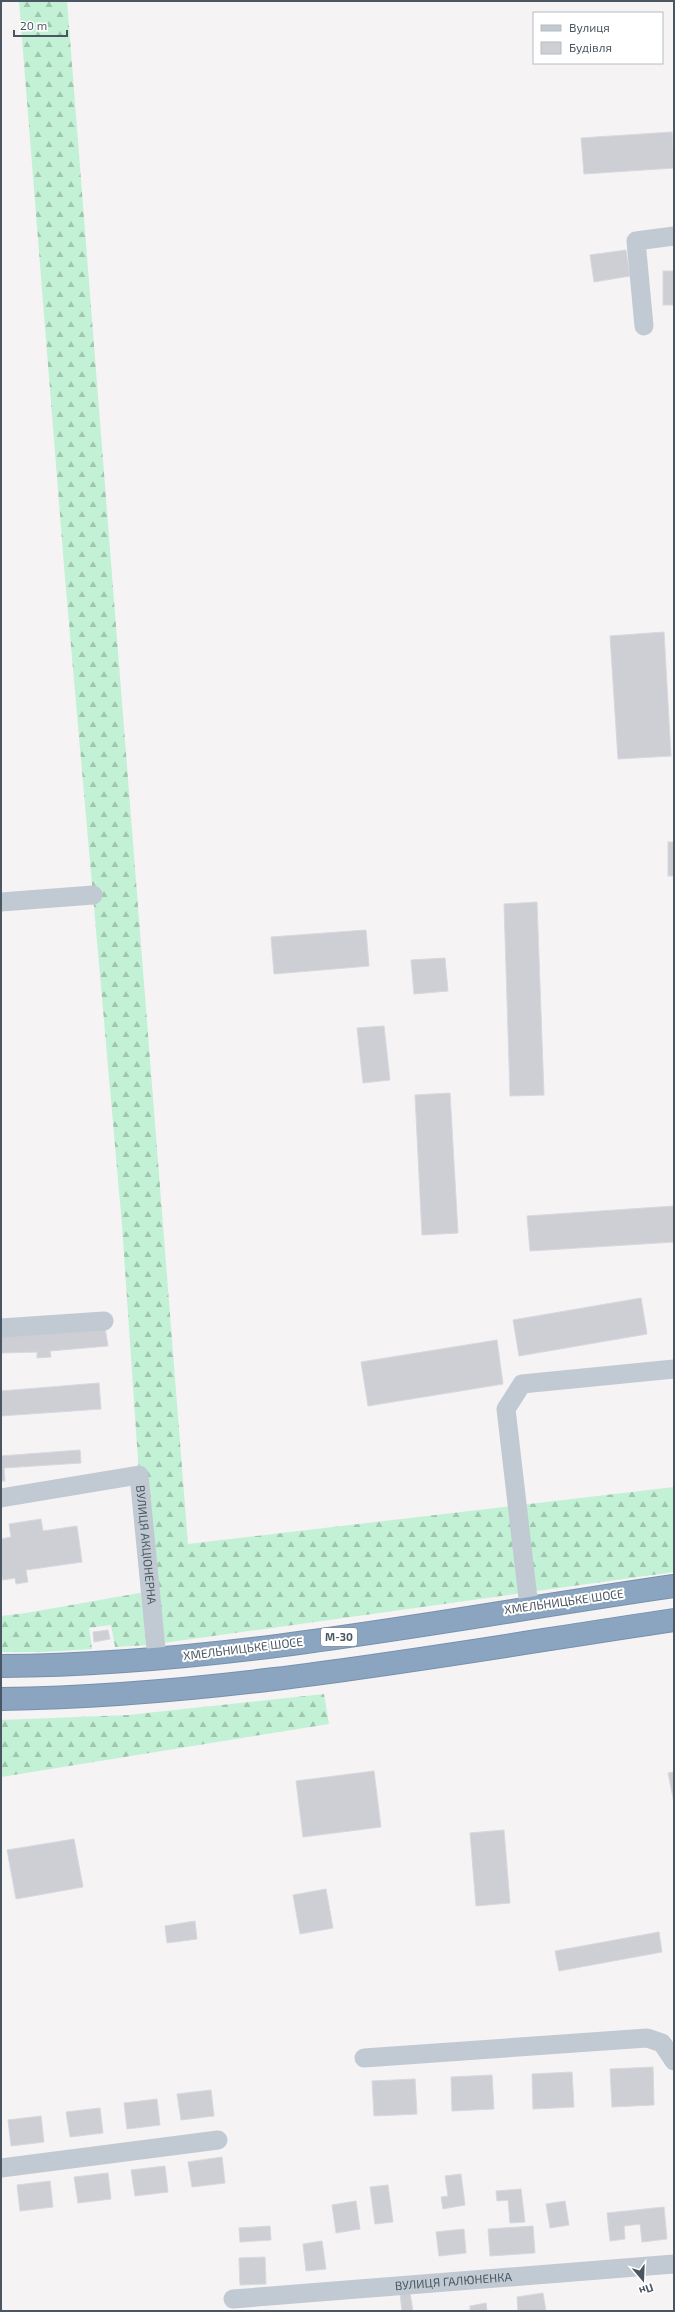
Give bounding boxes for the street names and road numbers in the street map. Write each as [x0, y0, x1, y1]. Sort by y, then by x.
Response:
street label: ВУЛИЦЯ АКЦІОНЕРНА [134, 1484, 160, 1605]
street label: ХМЕЛЬНИЦЬКЕ ШОСЕ [503, 1586, 625, 1616]
road number: М-30 [321, 1628, 357, 1646]
street label: ХМЕЛЬНИЦЬКЕ ШОСЕ [182, 1634, 304, 1662]
street label: ВУЛИЦЯ ГАЛЮНЕНКА [394, 2269, 513, 2292]

